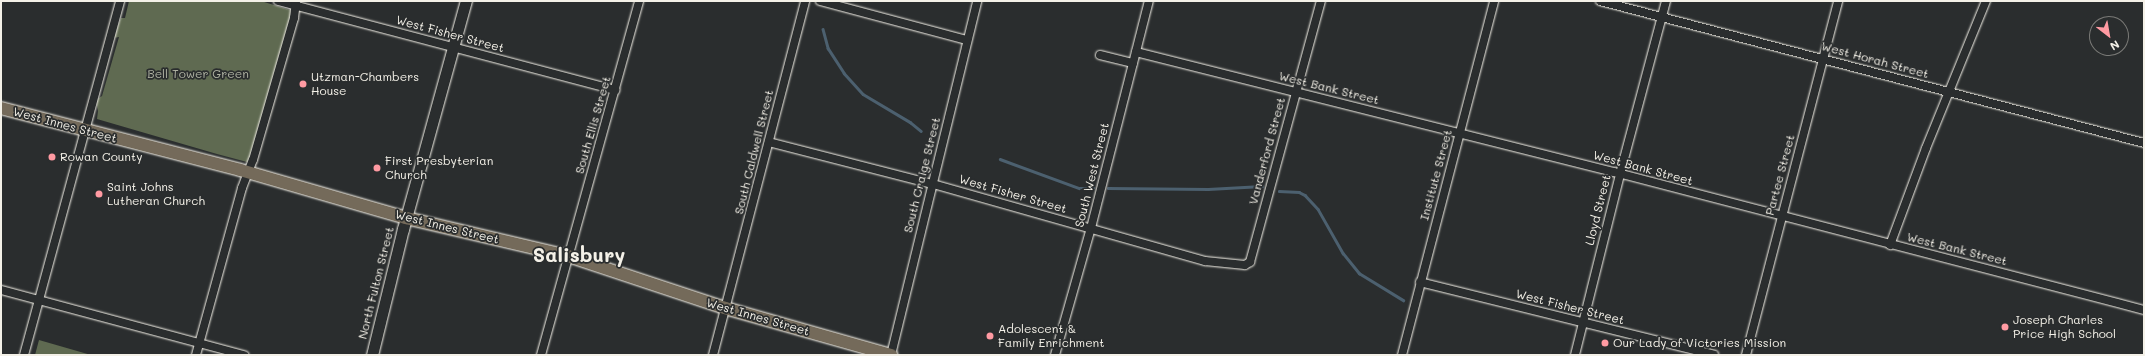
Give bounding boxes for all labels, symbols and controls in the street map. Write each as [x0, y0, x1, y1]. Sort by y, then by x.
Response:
street label: West Fisher Street [394, 13, 506, 55]
north arrow [2089, 16, 2129, 56]
text: N [2107, 37, 2122, 54]
street label: West Horah Street [1820, 39, 1930, 81]
park label: Bell Tower Green [147, 67, 249, 81]
street label: West Bank Street [1277, 69, 1381, 107]
place label: Utzman-Chambers House [311, 70, 419, 98]
street label: South Ellis Street [572, 75, 614, 175]
marker: Utzman-Chambers House [298, 79, 308, 89]
street label: South Caldwell Street [732, 88, 776, 216]
street label: Vanderford Street [1246, 96, 1288, 206]
street label: West Innes Street [12, 104, 118, 146]
street label: South Craige Street [901, 116, 943, 234]
street label: South West Street [1072, 121, 1112, 229]
street label: Institute Street [1417, 128, 1455, 222]
street label: Partee Street [1762, 133, 1798, 217]
street label: West Bank Street [1591, 148, 1695, 188]
place label: Rowan County [60, 150, 143, 164]
marker: Rowan County [47, 152, 57, 162]
place label: First Presbyterian Church [385, 154, 493, 182]
marker: First Presbyterian Church [372, 163, 382, 173]
street label: West Fisher Street [957, 172, 1069, 216]
street label: Lloyd Street [1582, 173, 1614, 247]
place label: Saint Johns Lutheran Church [107, 180, 205, 208]
marker: Saint Johns Lutheran Church [94, 189, 104, 199]
street label: West Innes Street [393, 207, 501, 247]
street label: North Fulton Street [355, 225, 397, 341]
street label: West Bank Street [1905, 230, 2009, 268]
district label: Salisbury [533, 242, 625, 266]
street label: West Fisher Street [1514, 287, 1626, 327]
street label: West Innes Street [705, 295, 811, 339]
place label: Joseph Charles Price High School [2013, 313, 2116, 341]
place label: Adolescent & Family Enrichment [998, 322, 1104, 350]
marker: Joseph Charles Price High School [2000, 322, 2010, 332]
marker: Adolescent & Family Enrichment [985, 331, 995, 341]
place label: Our Lady of Victories Mission [1613, 336, 1786, 350]
marker: Our Lady of Victories Mission [1600, 338, 1610, 348]

